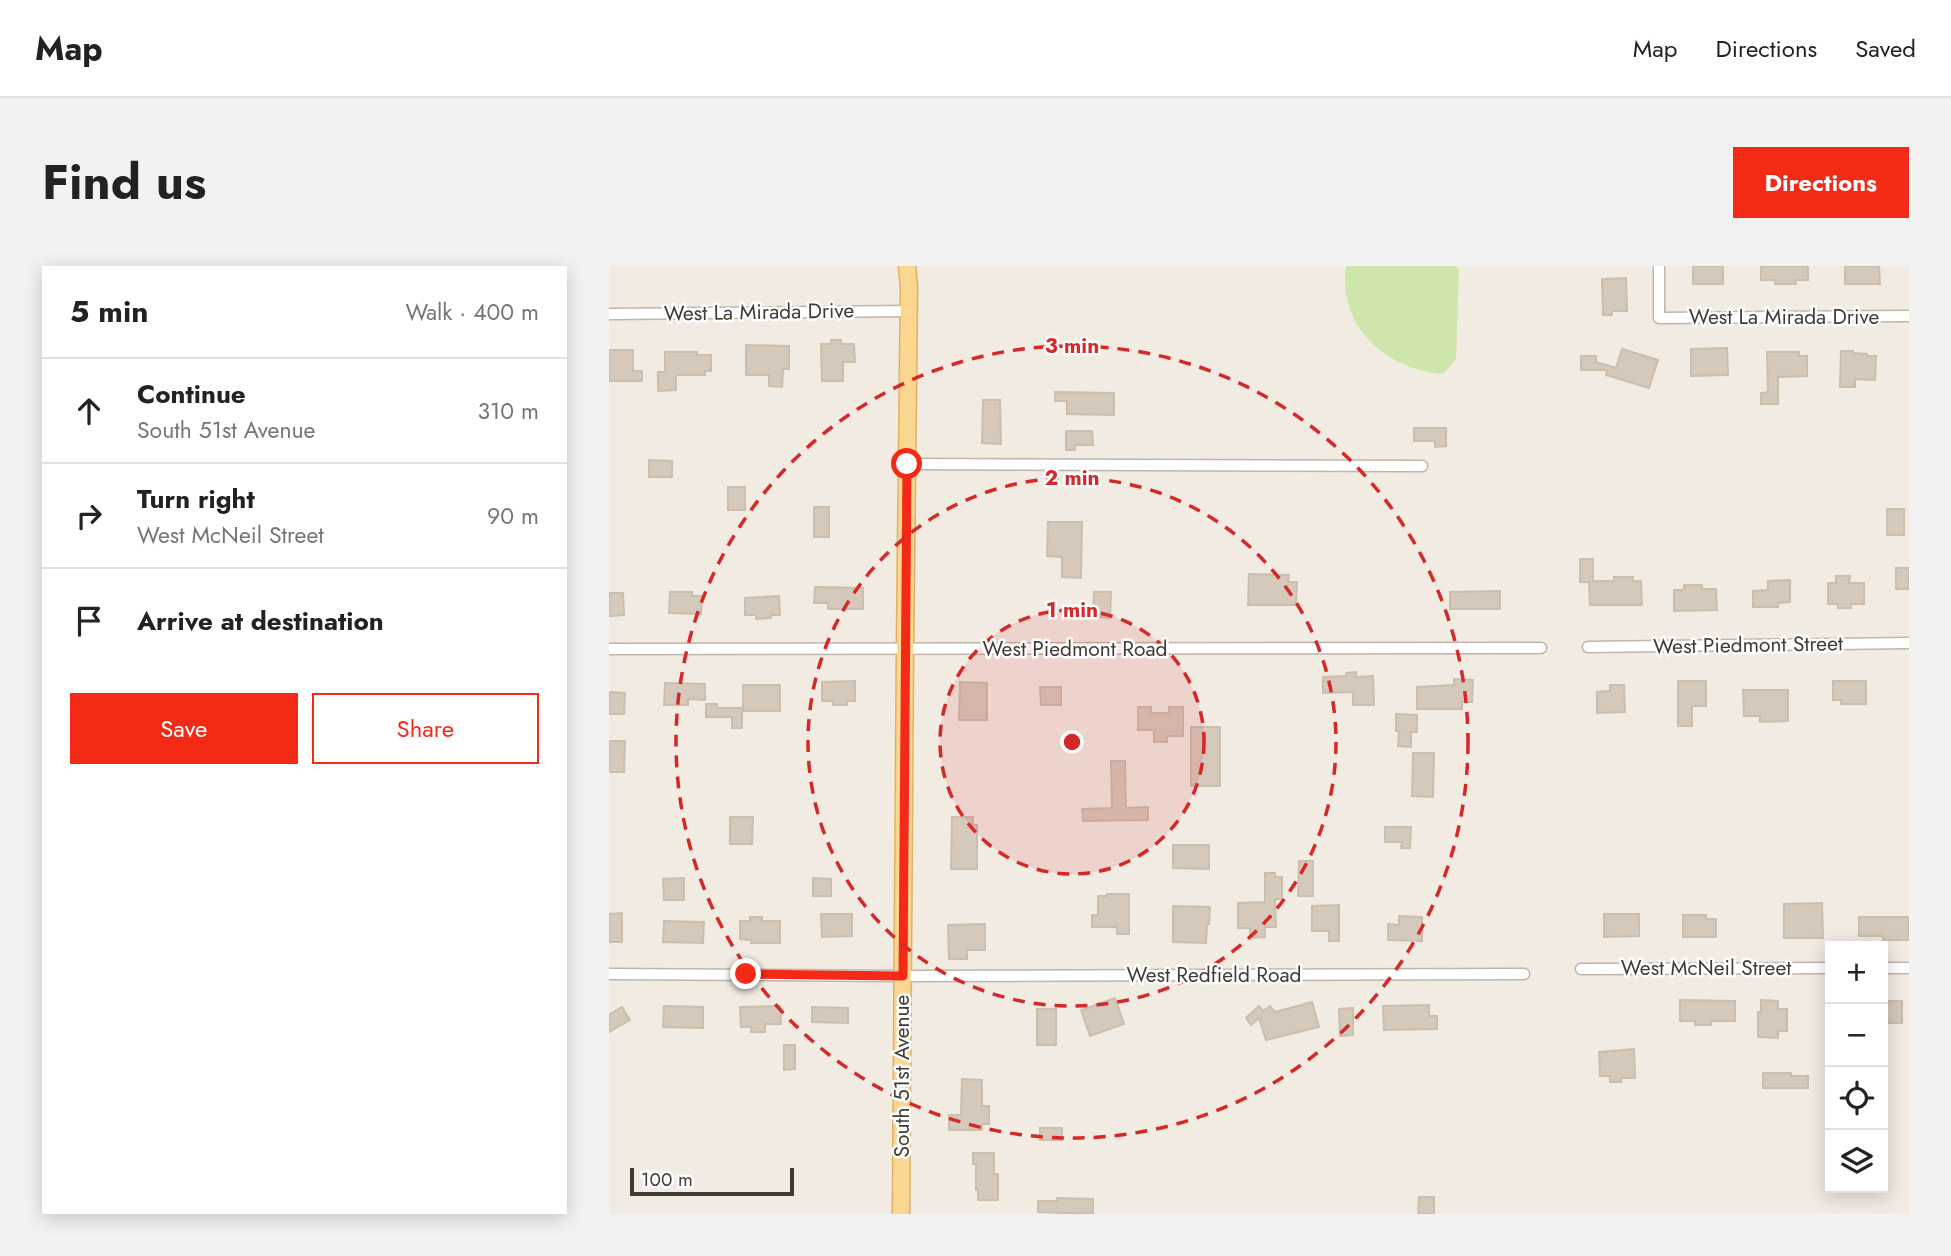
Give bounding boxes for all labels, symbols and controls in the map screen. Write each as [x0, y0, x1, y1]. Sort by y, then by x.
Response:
text: Map [35, 25, 103, 72]
text: Map [1633, 31, 1678, 66]
text: Directions [1716, 31, 1817, 66]
text: Saved [1855, 31, 1916, 66]
text: Find us [42, 147, 206, 217]
button: Directions [1733, 147, 1909, 218]
text: 5 min [70, 290, 148, 333]
text: Walk · 400 m [406, 295, 539, 329]
street label: West La Mirada Drive [664, 295, 855, 329]
street label: West La Mirada Drive [1689, 302, 1879, 332]
text: 3 min [1045, 331, 1099, 361]
text: Continue [137, 375, 246, 413]
icon: ahead [70, 392, 108, 430]
text: 310 m [477, 394, 539, 428]
text: South 51st Avenue [137, 413, 315, 447]
route start [891, 448, 922, 479]
text: 2 min [1044, 463, 1100, 493]
text: Turn right [137, 480, 255, 518]
icon: right [70, 497, 108, 535]
text: 90 m [487, 499, 539, 533]
text: West McNeil Street [137, 518, 324, 552]
text: 1 min [1046, 595, 1098, 625]
icon: arrive [70, 602, 108, 640]
text: Arrive at destination [137, 602, 384, 640]
street label: West Piedmont Street [1653, 628, 1843, 662]
street label: West Piedmont Road [983, 634, 1168, 664]
button: Save [70, 693, 298, 764]
button: Share [312, 693, 539, 764]
centre of rings [1060, 730, 1084, 754]
map controls [1825, 941, 1888, 1193]
button: + [1825, 941, 1888, 1004]
street label: West McNeil Street [1621, 953, 1791, 983]
route end [730, 958, 761, 989]
street label: West Redfield Road [1127, 960, 1301, 990]
street label: South 51st Avenue [887, 994, 917, 1157]
button: − [1825, 1004, 1888, 1067]
button: locate [1825, 1067, 1888, 1130]
button: layers [1825, 1130, 1888, 1193]
scale bar [630, 1165, 795, 1197]
text: 100 m [641, 1166, 693, 1193]

